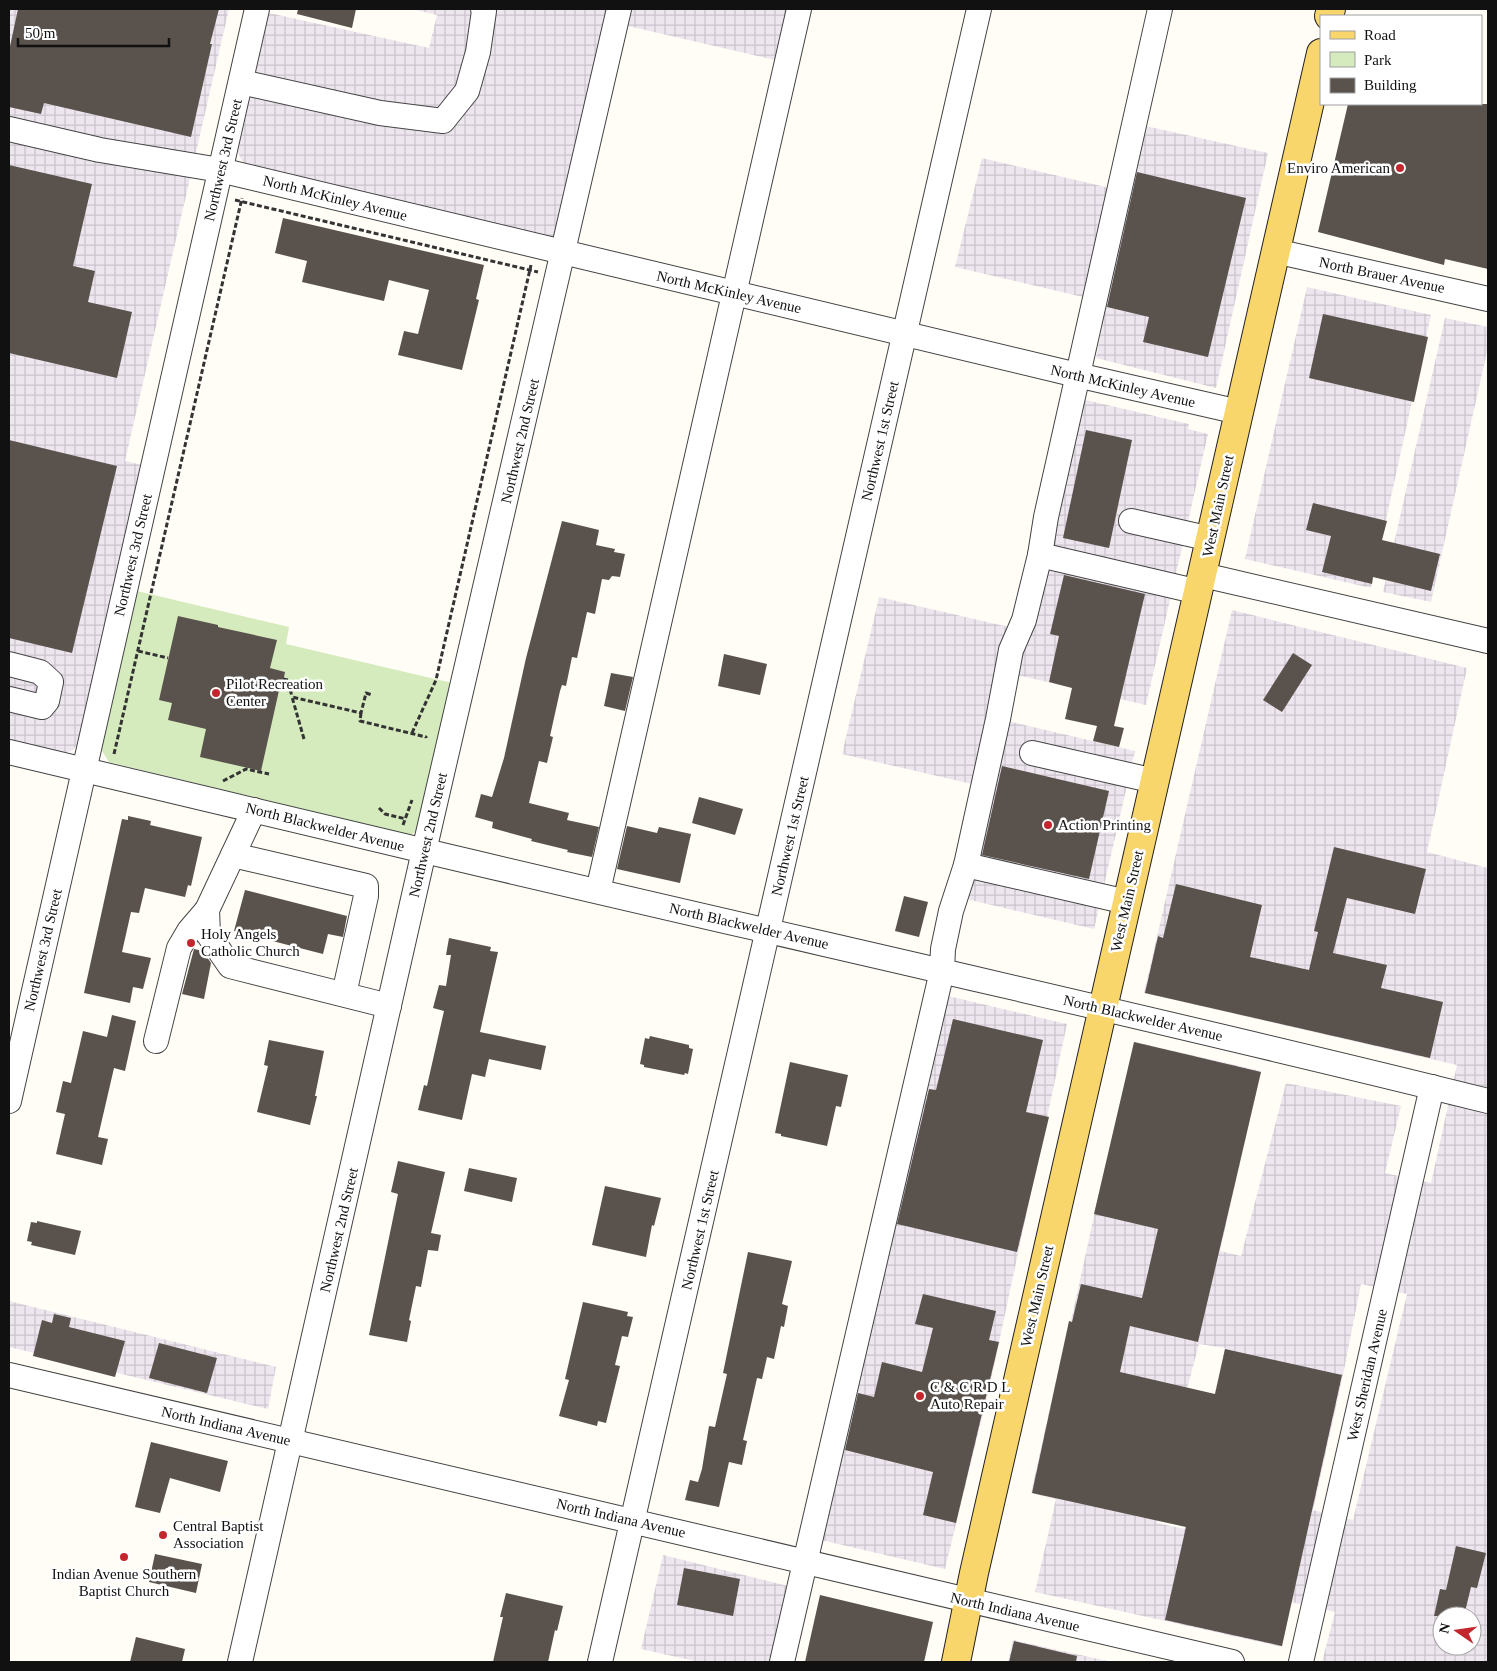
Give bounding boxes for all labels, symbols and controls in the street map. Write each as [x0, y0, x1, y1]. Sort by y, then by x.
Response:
scale bar [18, 15, 169, 47]
legend [1320, 15, 1482, 105]
text: 50 m [25, 25, 56, 41]
text: Road [1364, 27, 1396, 43]
text: Park [1364, 52, 1392, 68]
text: Building [1364, 77, 1417, 93]
street label: Northwest 3rd Street [201, 97, 245, 223]
place label: Enviro American [1287, 160, 1390, 176]
marker: Enviro American [1394, 162, 1406, 174]
street label: North McKinley Avenue [261, 172, 409, 224]
street label: North Brauer Avenue [1318, 254, 1447, 296]
street label: North McKinley Avenue [655, 268, 803, 317]
street label: North McKinley Avenue [1049, 362, 1197, 411]
street label: Northwest 2nd Street [498, 376, 542, 505]
street label: Northwest 1st Street [858, 379, 902, 502]
street label: West Main Street [1199, 453, 1237, 558]
street label: Northwest 3rd Street [111, 492, 155, 618]
place label: Pilot Recreation Center [226, 676, 324, 709]
marker: Pilot Recreation Center [210, 687, 222, 699]
street label: Northwest 2nd Street [406, 770, 450, 899]
street label: Northwest 1st Street [768, 774, 812, 897]
street label: North Blackwelder Avenue [244, 800, 406, 855]
place label: Action Printing [1058, 817, 1151, 833]
marker: Action Printing [1042, 819, 1054, 831]
street label: West Main Street [1108, 848, 1147, 953]
street label: Northwest 3rd Street [21, 887, 65, 1013]
street label: North Blackwelder Avenue [668, 900, 831, 952]
place label: Holy Angels Catholic Church [201, 926, 300, 959]
marker: Holy Angels Catholic Church [185, 937, 197, 949]
street label: North Blackwelder Avenue [1062, 992, 1225, 1044]
street label: Northwest 2nd Street [317, 1165, 361, 1294]
street label: Northwest 1st Street [678, 1168, 722, 1291]
street label: West Main Street [1018, 1243, 1057, 1348]
street label: West Sheridan Avenue [1344, 1307, 1390, 1443]
place label: C & C R D L Auto Repair [930, 1379, 1010, 1412]
marker: C & C R D L Auto Repair [914, 1390, 926, 1402]
street label: North Indiana Avenue [160, 1403, 293, 1449]
street label: North Indiana Avenue [555, 1495, 688, 1541]
place label: Central Baptist Association [173, 1518, 264, 1551]
marker: Central Baptist Association [157, 1529, 169, 1541]
marker: Indian Avenue Southern Baptist Church [118, 1551, 130, 1563]
place label: Indian Avenue Southern Baptist Church [52, 1566, 197, 1599]
street label: North Indiana Avenue [949, 1589, 1082, 1635]
north arrow [1432, 1606, 1482, 1656]
text: N [1436, 1622, 1453, 1635]

